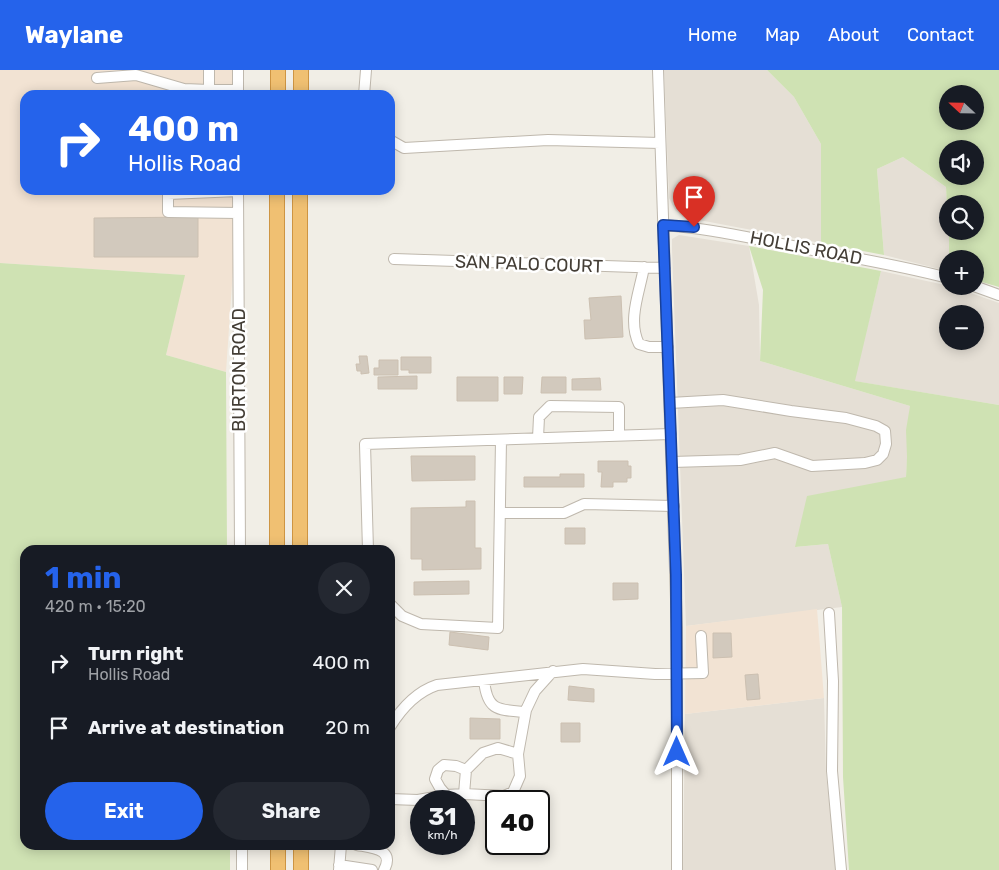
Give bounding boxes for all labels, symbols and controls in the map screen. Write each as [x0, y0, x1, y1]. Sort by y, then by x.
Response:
text: Waylane [25, 21, 123, 49]
text: Home [688, 24, 737, 46]
text: Map [765, 24, 800, 46]
text: About [828, 24, 879, 46]
text: Contact [907, 24, 974, 46]
north arrow [939, 85, 984, 130]
map controls [939, 85, 984, 350]
text: 400 m [128, 108, 239, 150]
icon: right [45, 110, 110, 175]
button: sound [939, 140, 984, 185]
text: Hollis Road [128, 150, 241, 177]
pin [673, 176, 715, 227]
icon: arrive [680, 183, 708, 211]
button: search [939, 195, 984, 240]
street label: HOLLIS ROAD [748, 226, 864, 270]
street label: SAN PALO COURT [455, 250, 603, 278]
button: + [939, 250, 984, 295]
button: − [939, 305, 984, 350]
street label: BURTON ROAD [228, 308, 250, 432]
text: 1 min [45, 560, 122, 596]
button: close [318, 562, 370, 614]
text: 420 m · 15:20 [45, 597, 146, 616]
text: Turn right [88, 642, 183, 665]
icon: right [45, 649, 73, 677]
text: 400 m [313, 651, 370, 674]
text: Hollis Road [88, 665, 170, 684]
icon: arrive [45, 714, 73, 742]
text: Arrive at destination [88, 716, 284, 739]
text: 20 m [325, 716, 370, 739]
position arrow [650, 725, 702, 777]
button: Exit [45, 782, 203, 840]
button: Share [213, 782, 370, 840]
speed limit sign: 40 [485, 790, 550, 855]
text: 31 [428, 802, 457, 831]
text: km/h [428, 828, 457, 842]

